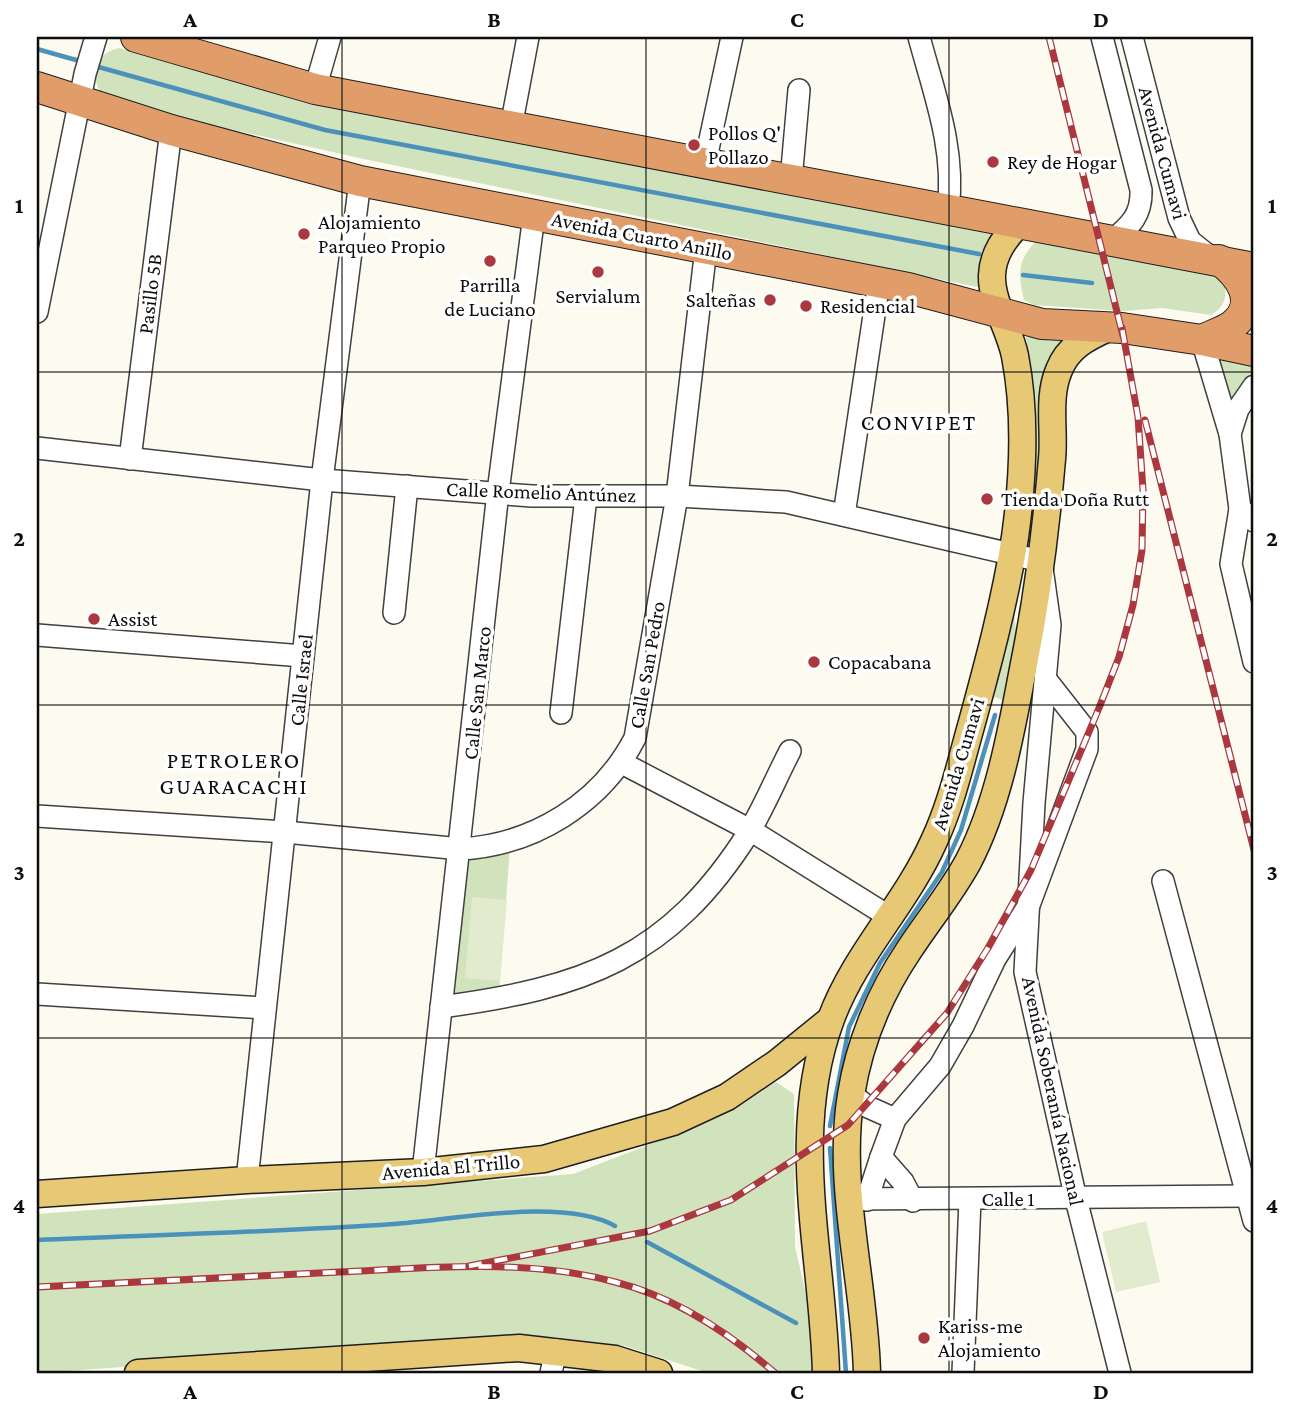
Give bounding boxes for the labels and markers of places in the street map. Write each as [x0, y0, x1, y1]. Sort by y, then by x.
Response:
place label: Pollos Q' Pollazo [708, 121, 781, 169]
marker: Pollos Q' Pollazo [686, 137, 702, 153]
place label: Rey de Hogar [1007, 150, 1117, 174]
marker: Rey de Hogar [985, 154, 1001, 170]
place label: Alojamiento Parqueo Propio [318, 210, 445, 258]
marker: Alojamiento Parqueo Propio [296, 226, 312, 242]
marker: Parrilla de Luciano [482, 253, 498, 269]
marker: Servialum [590, 264, 606, 280]
place label: Parrilla de Luciano [444, 273, 536, 321]
place label: Servialum [555, 284, 641, 308]
place label: Salteñas [686, 288, 756, 312]
marker: Salteñas [762, 292, 778, 308]
place label: Residencial [820, 294, 915, 318]
marker: Residencial [798, 298, 814, 314]
place label: Tienda Doña Rutt [1001, 487, 1150, 511]
marker: Tienda Doña Rutt [979, 491, 995, 507]
place label: Assist [108, 607, 158, 631]
marker: Assist [86, 611, 102, 627]
place label: Copacabana [828, 650, 932, 674]
marker: Copacabana [806, 654, 822, 670]
place label: Kariss-me Alojamiento [938, 1314, 1041, 1362]
marker: Kariss-me Alojamiento [916, 1330, 932, 1346]

